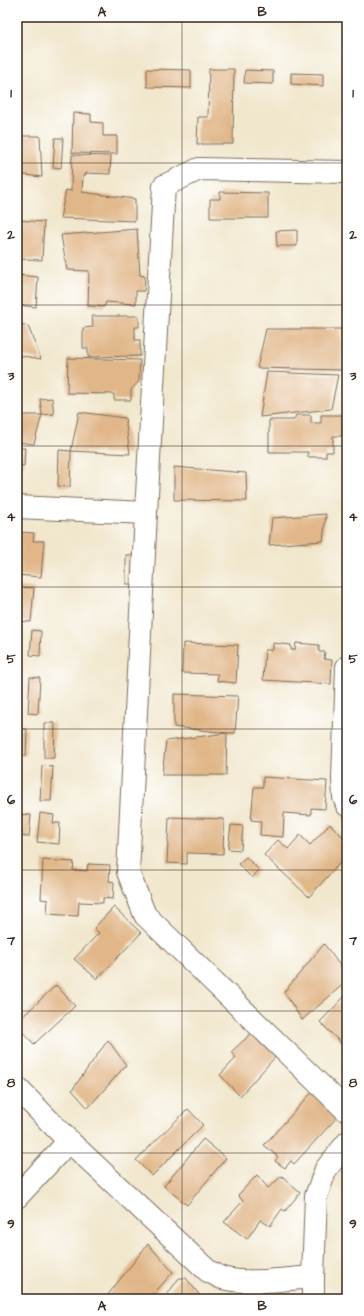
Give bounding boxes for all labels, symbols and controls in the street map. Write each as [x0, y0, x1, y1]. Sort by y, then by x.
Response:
text: A [98, 3, 107, 21]
text: B [257, 3, 267, 21]
text: 1 [10, 84, 12, 102]
text: 1 [352, 84, 354, 102]
text: 2 [6, 226, 15, 244]
text: 2 [348, 226, 357, 244]
text: 3 [7, 367, 15, 385]
text: 3 [349, 367, 357, 385]
text: 4 [7, 508, 16, 526]
text: 4 [349, 508, 358, 526]
text: 5 [6, 650, 16, 668]
text: 5 [348, 650, 358, 668]
text: 6 [7, 791, 16, 809]
text: 6 [349, 791, 358, 809]
text: 7 [6, 932, 16, 950]
text: 7 [348, 932, 358, 950]
text: 8 [7, 1074, 16, 1092]
text: 8 [349, 1074, 358, 1092]
text: 9 [7, 1215, 15, 1233]
text: 9 [349, 1215, 357, 1233]
text: A [98, 1297, 107, 1315]
text: B [257, 1297, 267, 1315]

